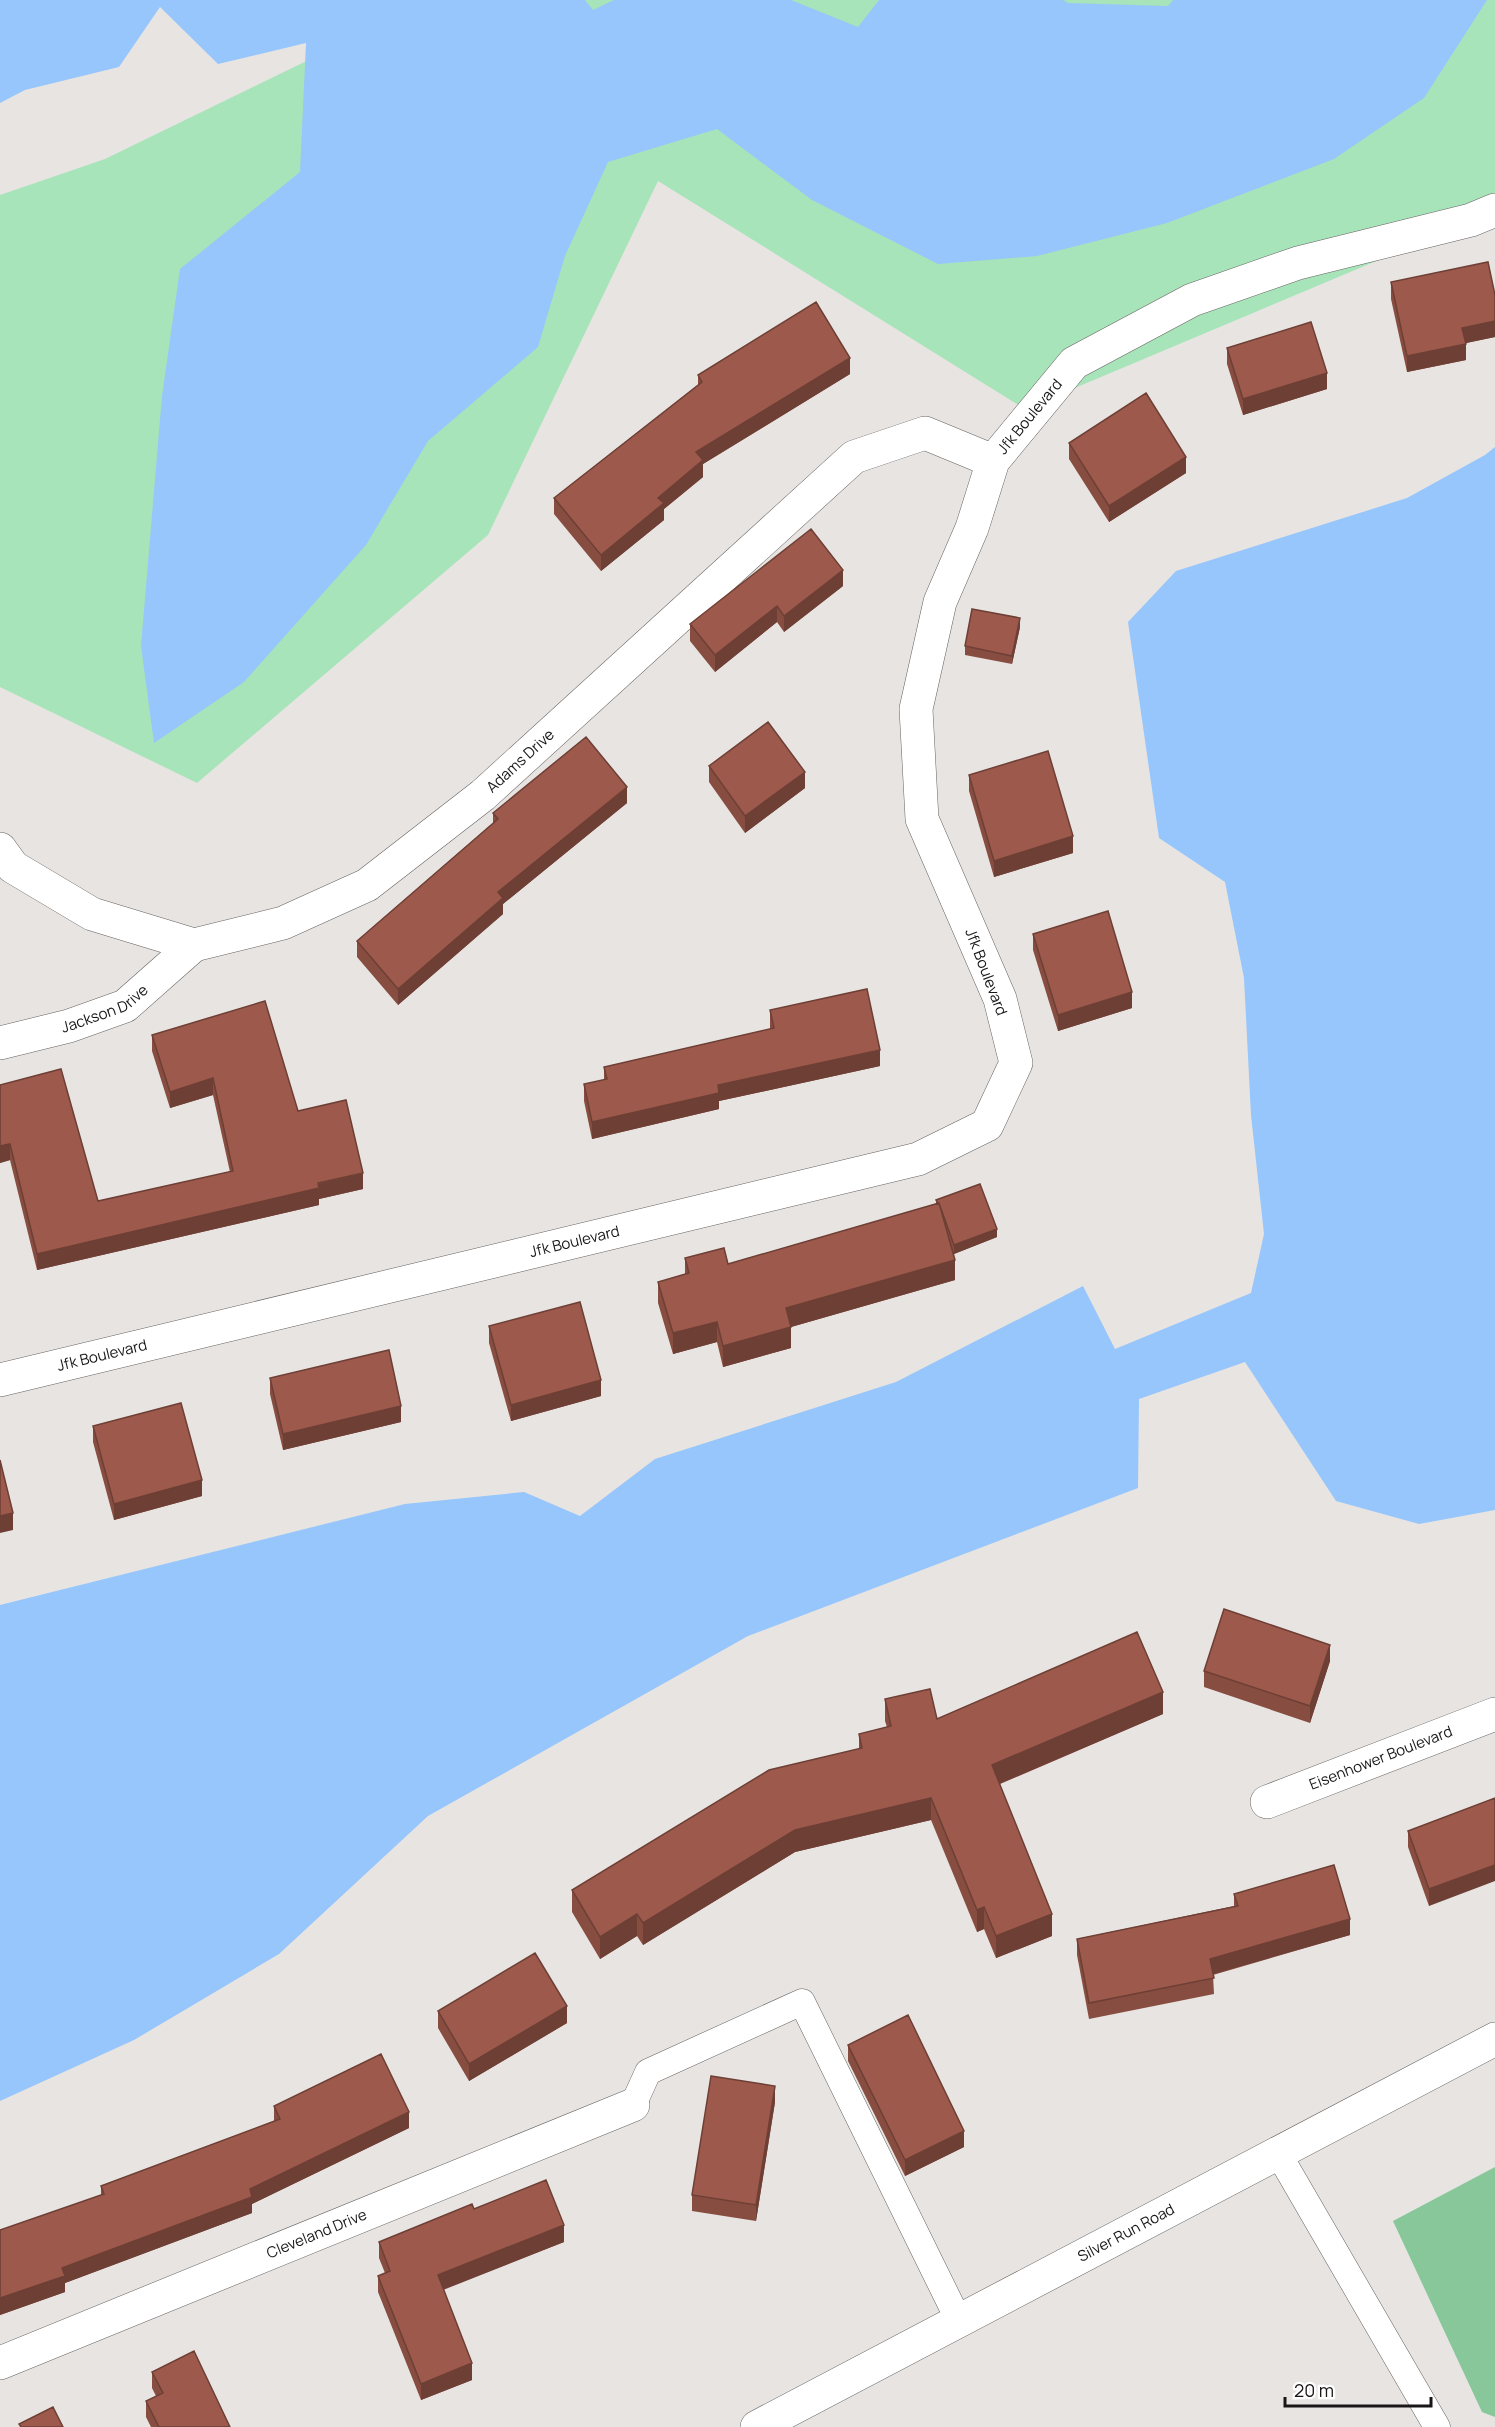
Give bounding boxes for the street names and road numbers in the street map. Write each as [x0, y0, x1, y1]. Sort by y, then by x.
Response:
street label: Jfk Boulevard [992, 374, 1067, 458]
street label: Adams Drive [481, 724, 559, 797]
street label: Jfk Boulevard [960, 925, 1013, 1018]
street label: Jackson Drive [59, 979, 153, 1037]
street label: Jfk Boulevard [527, 1220, 622, 1262]
street label: Jfk Boulevard [55, 1334, 149, 1376]
street label: Eisenhower Boulevard [1306, 1720, 1455, 1795]
street label: Silver Run Road [1074, 2198, 1178, 2267]
street label: Cleveland Drive [263, 2204, 370, 2263]

